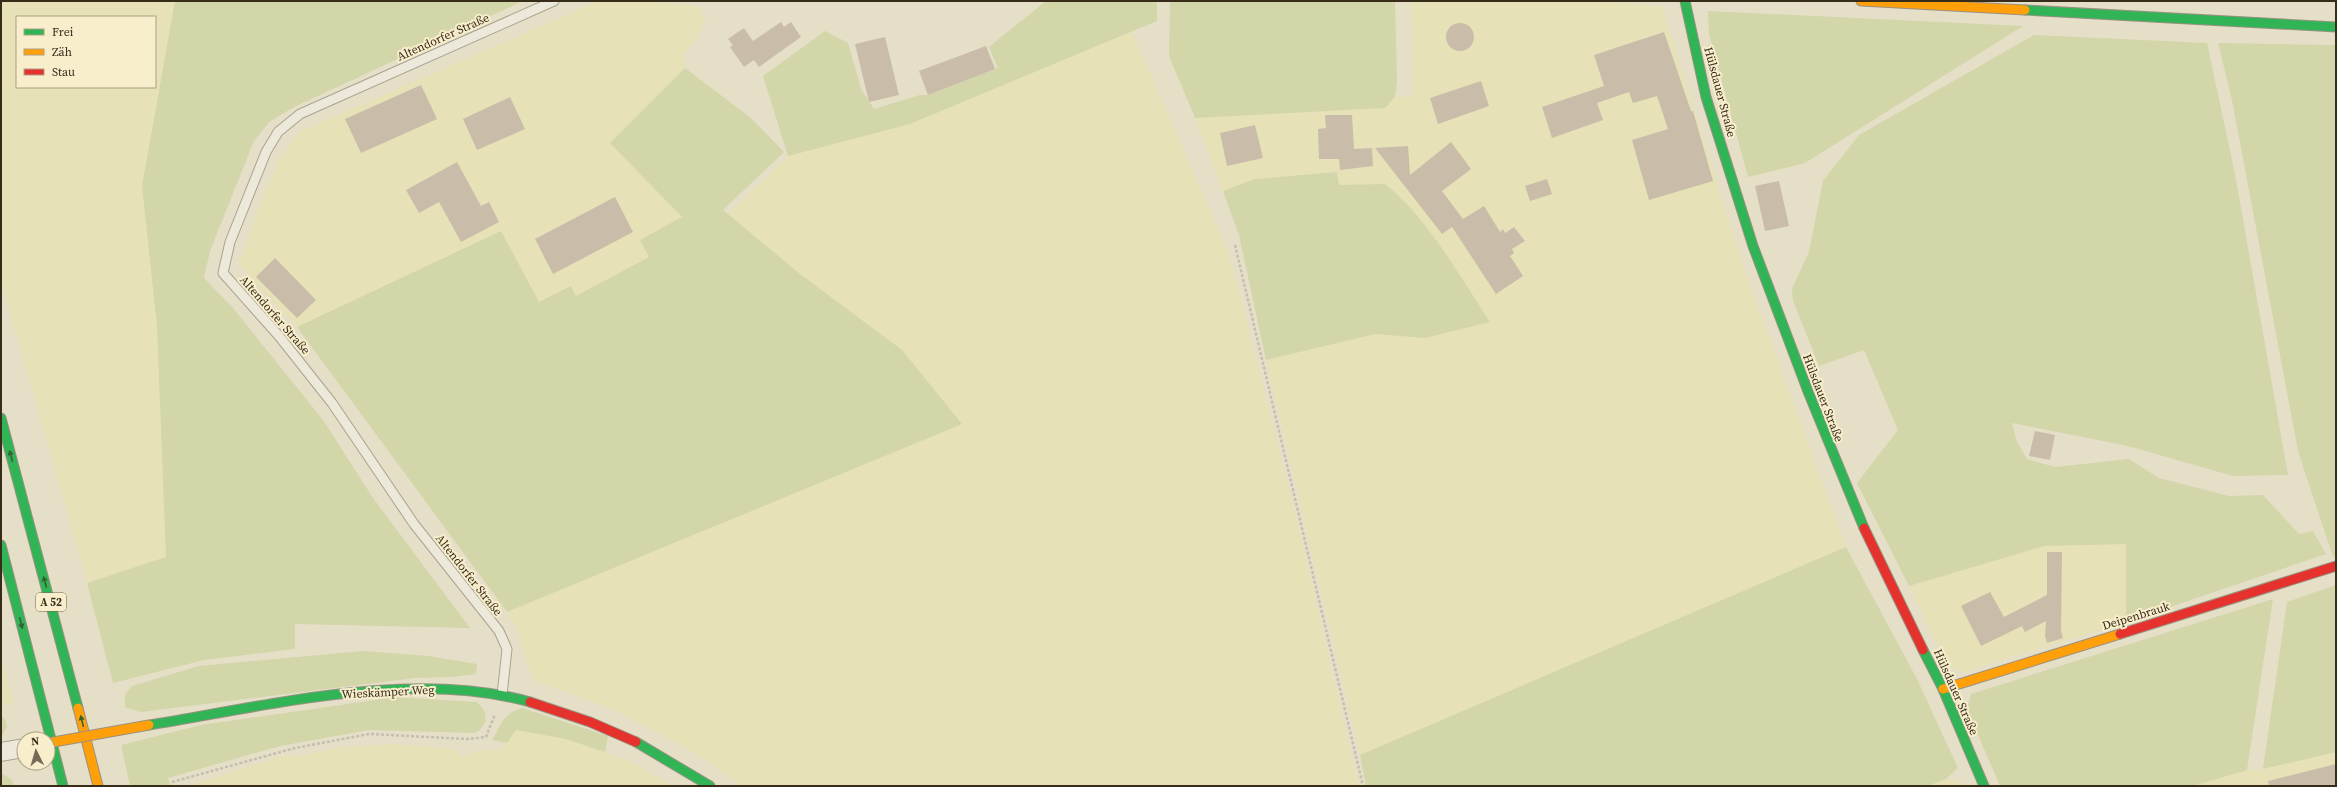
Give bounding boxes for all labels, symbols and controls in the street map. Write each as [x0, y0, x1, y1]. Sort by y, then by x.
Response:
street label: Altendorfer Straße [394, 9, 492, 65]
legend [16, 16, 156, 88]
text: Frei [52, 24, 74, 40]
text: Zäh [52, 44, 72, 60]
street label: Hülsdauer Straße [1700, 45, 1740, 139]
text: Stau [52, 64, 75, 80]
street label: Altendorfer Straße [236, 272, 314, 358]
street label: Hülsdauer Straße [1799, 352, 1847, 444]
one-way arrow [8, 450, 14, 463]
street label: Altendorfer Straße [432, 531, 506, 619]
one-way arrow [42, 576, 48, 588]
road number: A 52 [36, 593, 66, 611]
street label: Deipenbrauk [2100, 598, 2172, 634]
one-way arrow [18, 618, 24, 630]
street label: Hülsdauer Straße [1930, 646, 1982, 738]
street label: Wieskämper Weg [341, 682, 435, 702]
one-way arrow [78, 715, 84, 727]
north arrow [16, 731, 56, 771]
text: N [31, 734, 40, 749]

